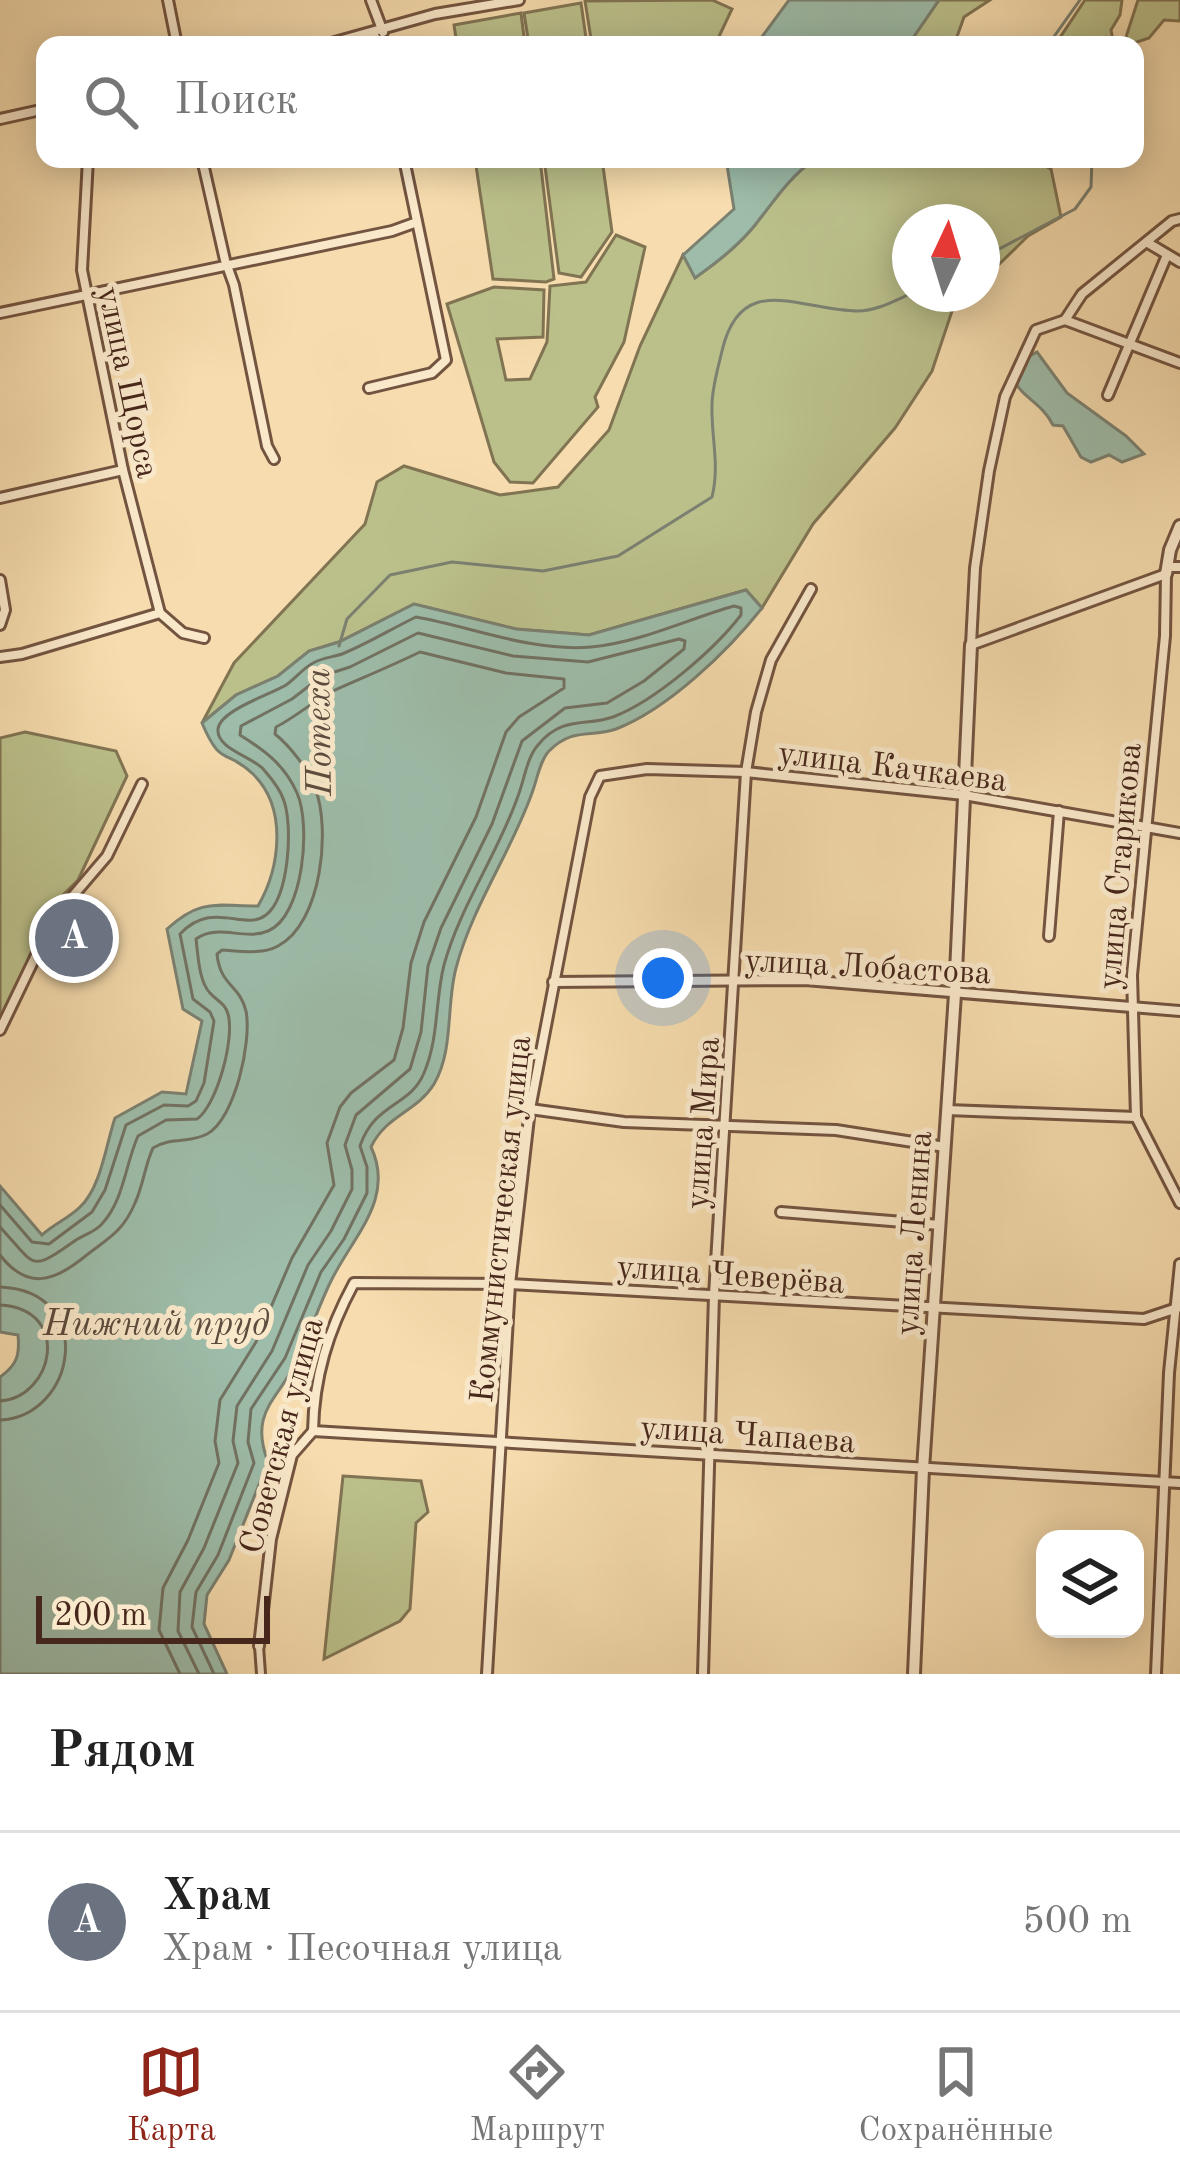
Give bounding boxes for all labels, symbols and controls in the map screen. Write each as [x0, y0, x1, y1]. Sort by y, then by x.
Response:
search box [36, 36, 1144, 168]
icon: search [78, 69, 144, 135]
text: Поиск [174, 79, 298, 124]
north arrow [892, 204, 1000, 312]
street label: улица Щорса [90, 284, 163, 481]
water label: Потеха [302, 667, 340, 797]
street label: улица Качкаева [776, 738, 1009, 799]
street label: улица Старикова [1094, 742, 1149, 991]
pin: A [35, 893, 113, 983]
street label: улица Лобастова [744, 946, 992, 991]
your location [633, 948, 693, 1008]
street label: Коммунистическая улица [467, 1034, 538, 1405]
street label: улица Мира [682, 1036, 727, 1210]
street label: улица Ленина [892, 1130, 939, 1337]
street label: улица Чеверёва [616, 1252, 846, 1301]
water label: Нижний пруд [42, 1308, 270, 1344]
street label: Советская улица [236, 1314, 331, 1558]
street label: улица Чапаева [639, 1413, 857, 1460]
map controls [1036, 1530, 1144, 1638]
button: layers [1036, 1530, 1144, 1638]
scale bar [36, 1590, 270, 1643]
text: 200 m [54, 1600, 147, 1633]
text: Рядом [48, 1727, 196, 1778]
text: Храм [162, 1875, 272, 1920]
text: A [72, 1902, 102, 1941]
text: 500 m [1022, 1902, 1132, 1941]
text: Храм · Песочная улица [162, 1930, 562, 1969]
tab: Карта [127, 2039, 216, 2152]
tab: Маршрут [470, 2039, 605, 2152]
tab: Сохранённые [859, 2039, 1053, 2152]

